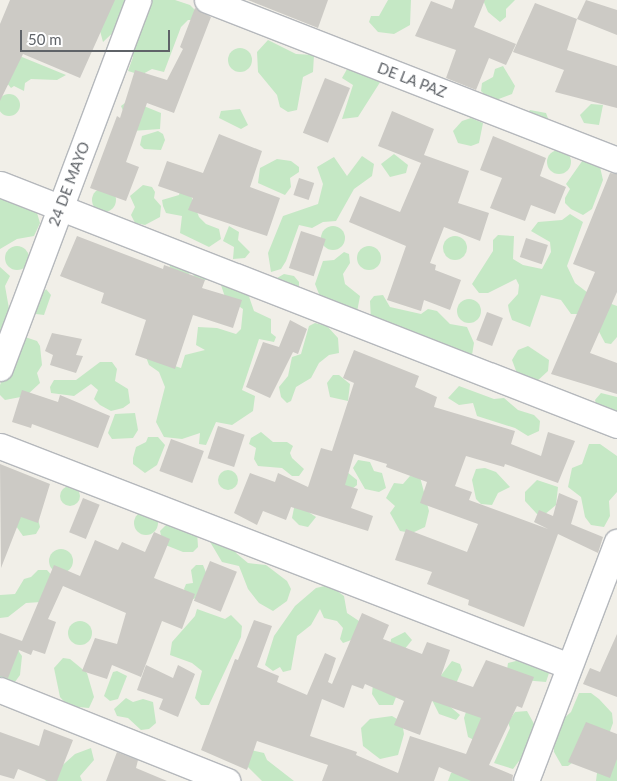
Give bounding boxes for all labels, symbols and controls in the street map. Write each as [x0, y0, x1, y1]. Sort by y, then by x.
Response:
scale bar [22, 20, 172, 52]
text: 50 m [28, 30, 62, 48]
street label: DE LA PAZ [375, 59, 449, 101]
street label: 24 DE MAYO [45, 139, 93, 229]

